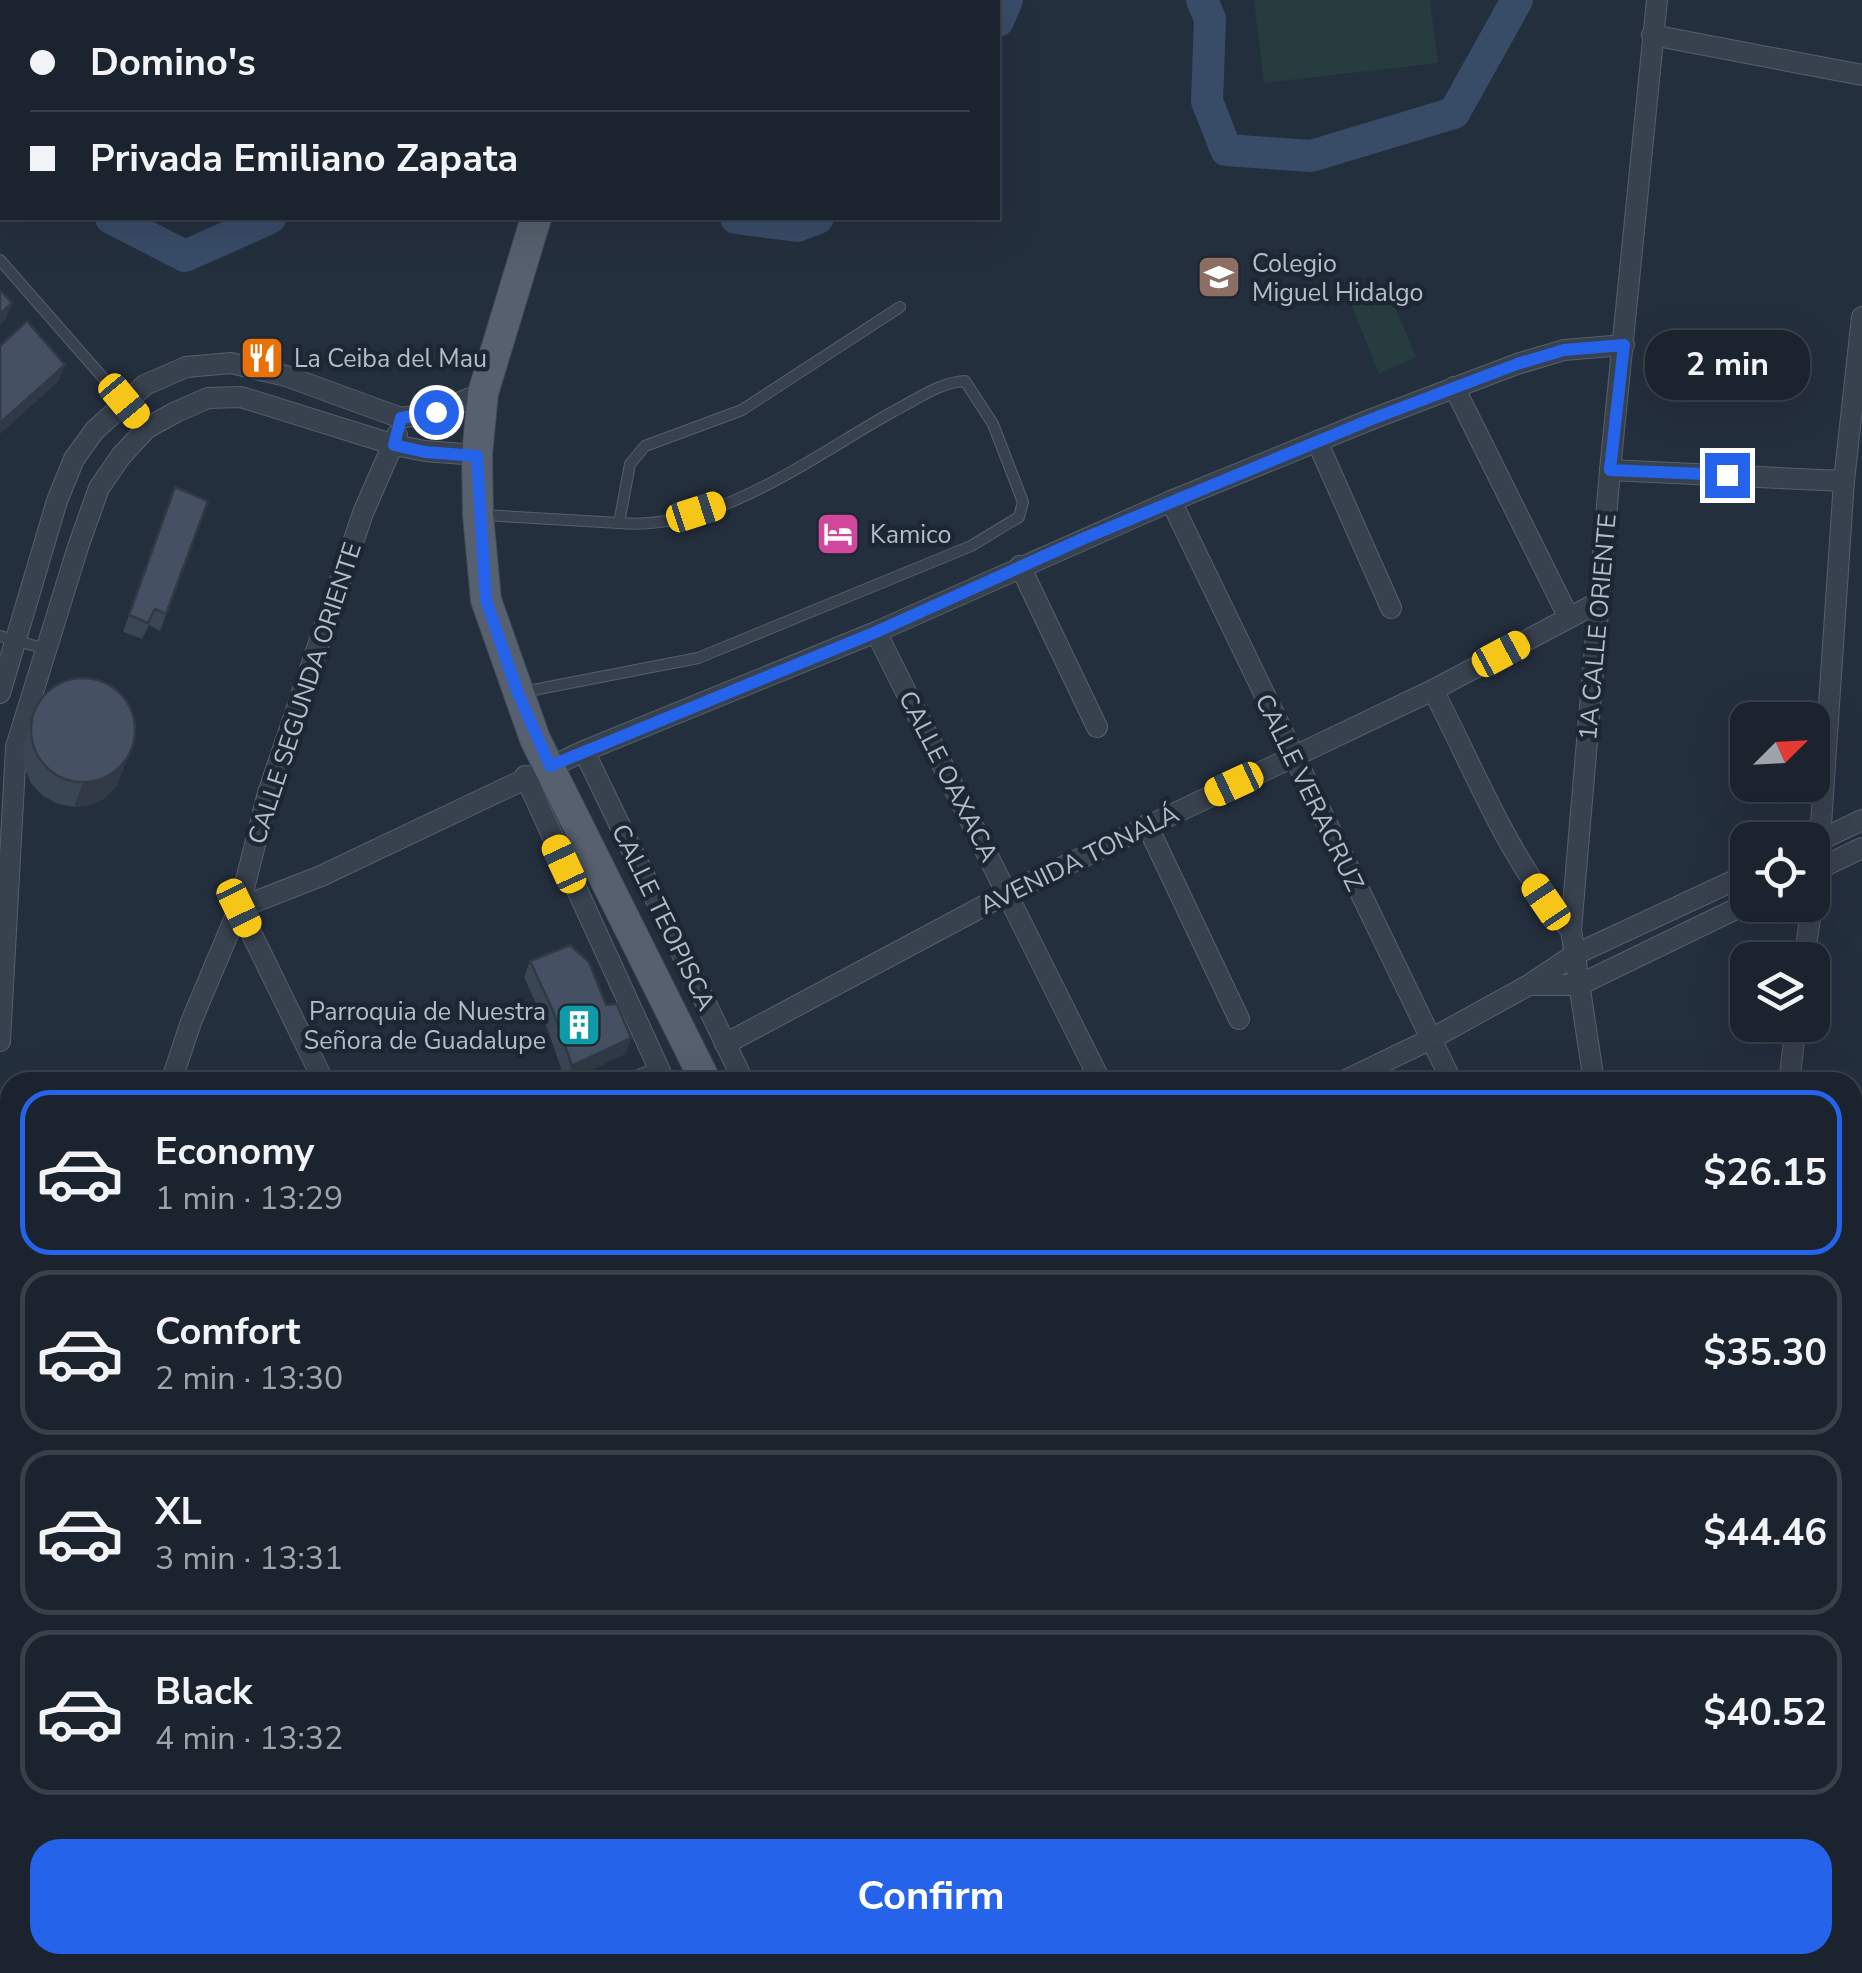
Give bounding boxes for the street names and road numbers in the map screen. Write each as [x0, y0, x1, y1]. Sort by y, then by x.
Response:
street label: 1A CALLE ORIENTE [1571, 512, 1625, 742]
street label: CALLE SEGUNDA ORIENTE [240, 538, 370, 849]
street label: CALLE OAXACA [890, 685, 1006, 868]
street label: CALLE VERACRUZ [1247, 688, 1372, 897]
street label: AVENIDA TONALÁ [974, 797, 1185, 923]
street label: CALLE TEOPISCA [603, 818, 723, 1016]

